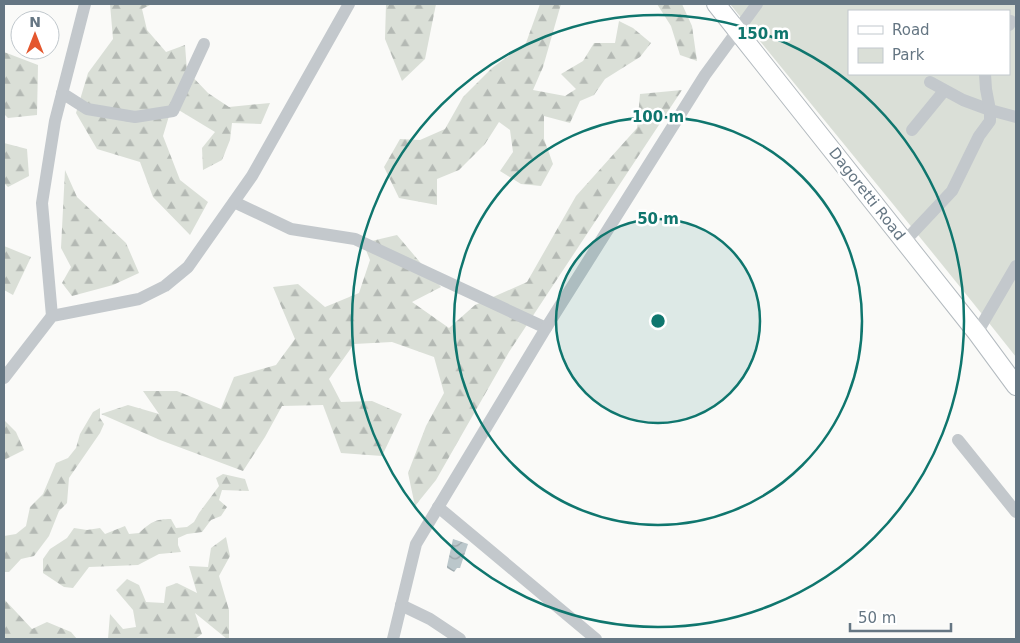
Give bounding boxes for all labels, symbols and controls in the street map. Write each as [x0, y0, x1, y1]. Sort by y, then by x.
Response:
north arrow [10, 10, 60, 60]
legend [848, 10, 1010, 75]
text: N [29, 14, 41, 30]
text: Road [892, 21, 930, 39]
text: 150 m [737, 25, 789, 43]
text: Park [892, 46, 925, 64]
text: 100 m [632, 108, 684, 126]
street label: Dagoretti Road [825, 144, 909, 244]
text: 50 m [637, 210, 679, 228]
centre of rings [649, 312, 667, 330]
scale bar [850, 600, 951, 632]
text: 50 m [858, 609, 896, 627]

